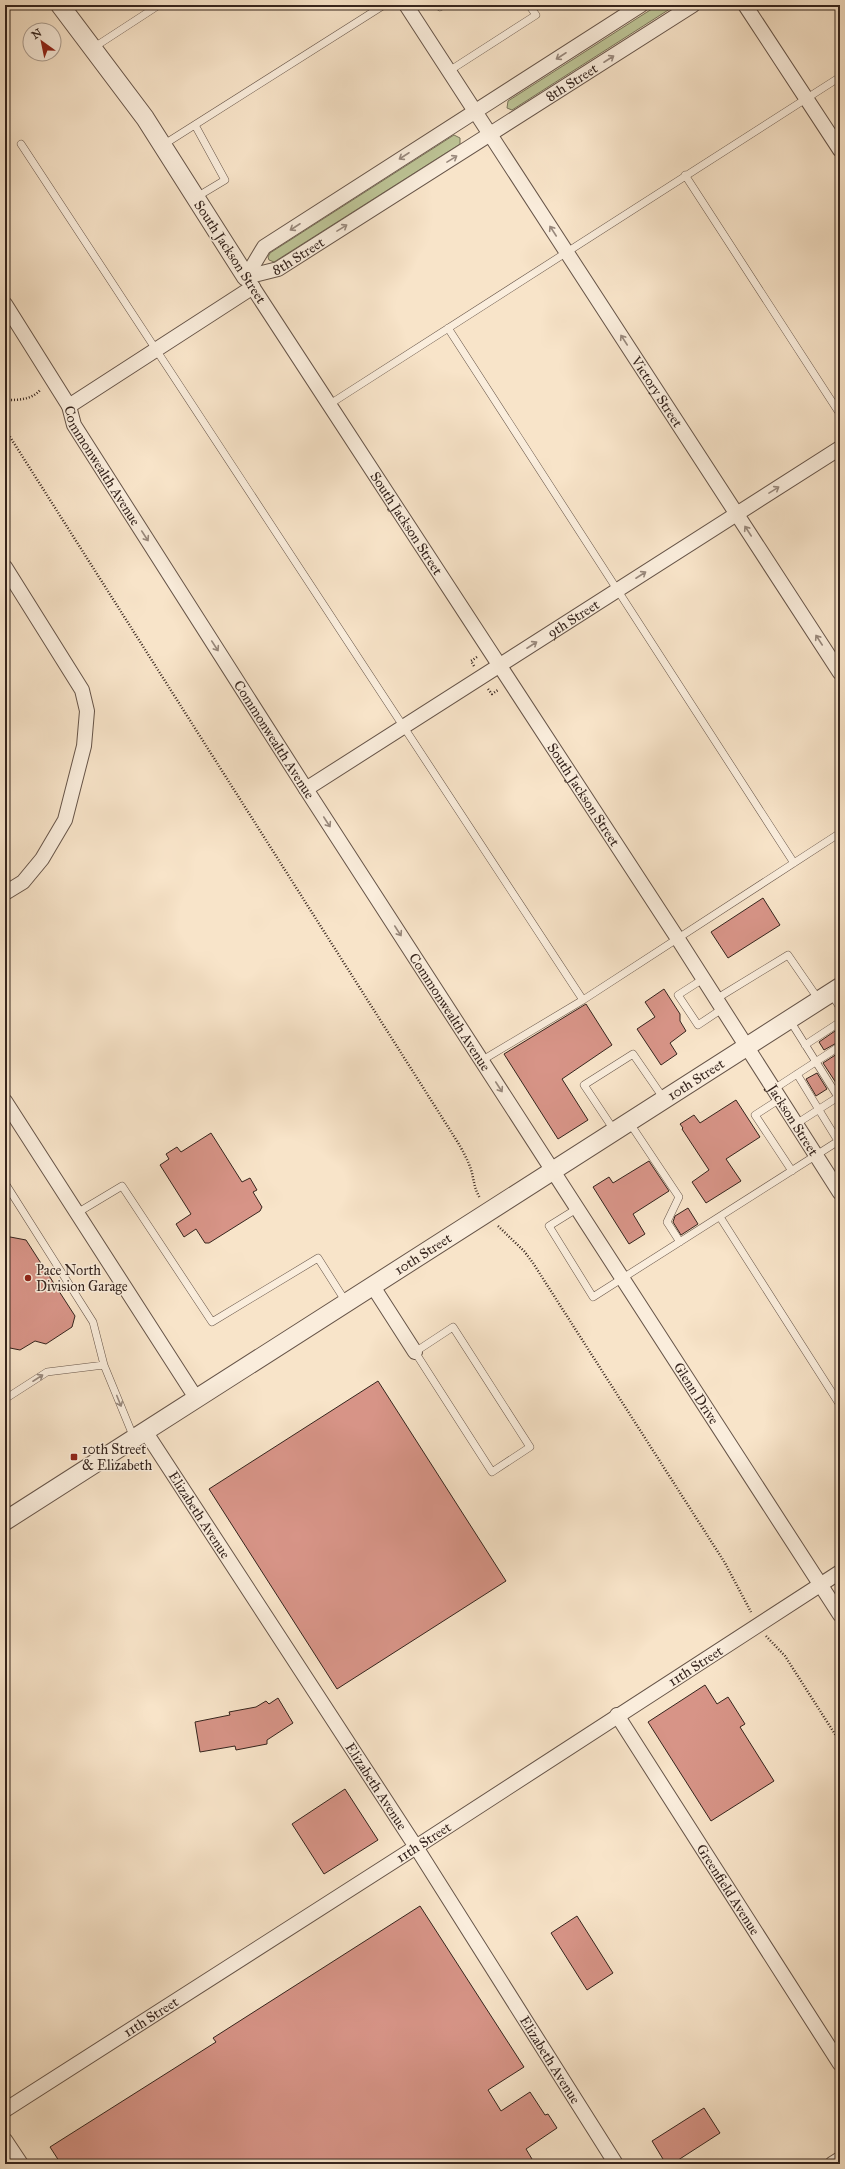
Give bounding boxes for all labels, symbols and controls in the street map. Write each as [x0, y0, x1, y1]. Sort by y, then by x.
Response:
north arrow [22, 22, 62, 62]
text: N [29, 26, 45, 42]
one-way arrow [556, 52, 567, 60]
one-way arrow [603, 54, 615, 62]
street label: 8th Street [543, 59, 601, 105]
one-way arrow [399, 152, 410, 161]
one-way arrow [446, 154, 458, 162]
street label: South Jackson Street [189, 197, 270, 307]
one-way arrow [290, 223, 301, 231]
one-way arrow [336, 224, 347, 232]
one-way arrow [549, 226, 557, 237]
street label: 8th Street [271, 233, 327, 278]
one-way arrow [620, 335, 628, 346]
street label: Victory Street [627, 352, 686, 430]
street label: Commonwealth Avenue [61, 404, 144, 529]
street label: South Jackson Street [367, 468, 447, 578]
one-way arrow [768, 486, 779, 494]
one-way arrow [744, 526, 752, 537]
one-way arrow [141, 530, 149, 541]
one-way arrow [635, 571, 646, 579]
street label: 9th Street [544, 596, 602, 641]
one-way arrow [815, 635, 823, 646]
one-way arrow [211, 640, 219, 652]
one-way arrow [526, 641, 538, 649]
street label: Commonwealth Avenue [230, 677, 319, 802]
street label: South Jackson Street [544, 740, 624, 849]
one-way arrow [323, 816, 331, 827]
one-way arrow [394, 925, 402, 937]
street label: Commonwealth Avenue [406, 950, 494, 1074]
street label: 10th Street [664, 1055, 727, 1104]
street label: Jackson Street [762, 1079, 822, 1159]
one-way arrow [495, 1081, 503, 1092]
street label: 10th Street [391, 1229, 455, 1278]
place label: Pace North Division Garage [36, 1262, 128, 1295]
marker: Pace North Division Garage [23, 1273, 33, 1283]
street label: Glenn Drive [670, 1359, 723, 1427]
one-way arrow [32, 1374, 43, 1382]
one-way arrow [115, 1395, 123, 1407]
place label: 10th Street & Elizabeth [82, 1441, 153, 1474]
marker: 10th Street & Elizabeth [69, 1452, 79, 1462]
street label: Elizabeth Avenue [165, 1468, 234, 1562]
street label: 11th Street [665, 1642, 726, 1690]
street label: Elizabeth Avenue [342, 1739, 411, 1833]
street label: 11th Street [393, 1818, 454, 1866]
street label: Greenfield Avenue [693, 1841, 764, 1938]
street label: 11th Street [120, 1993, 181, 2041]
street label: Elizabeth Avenue [516, 2013, 584, 2107]

